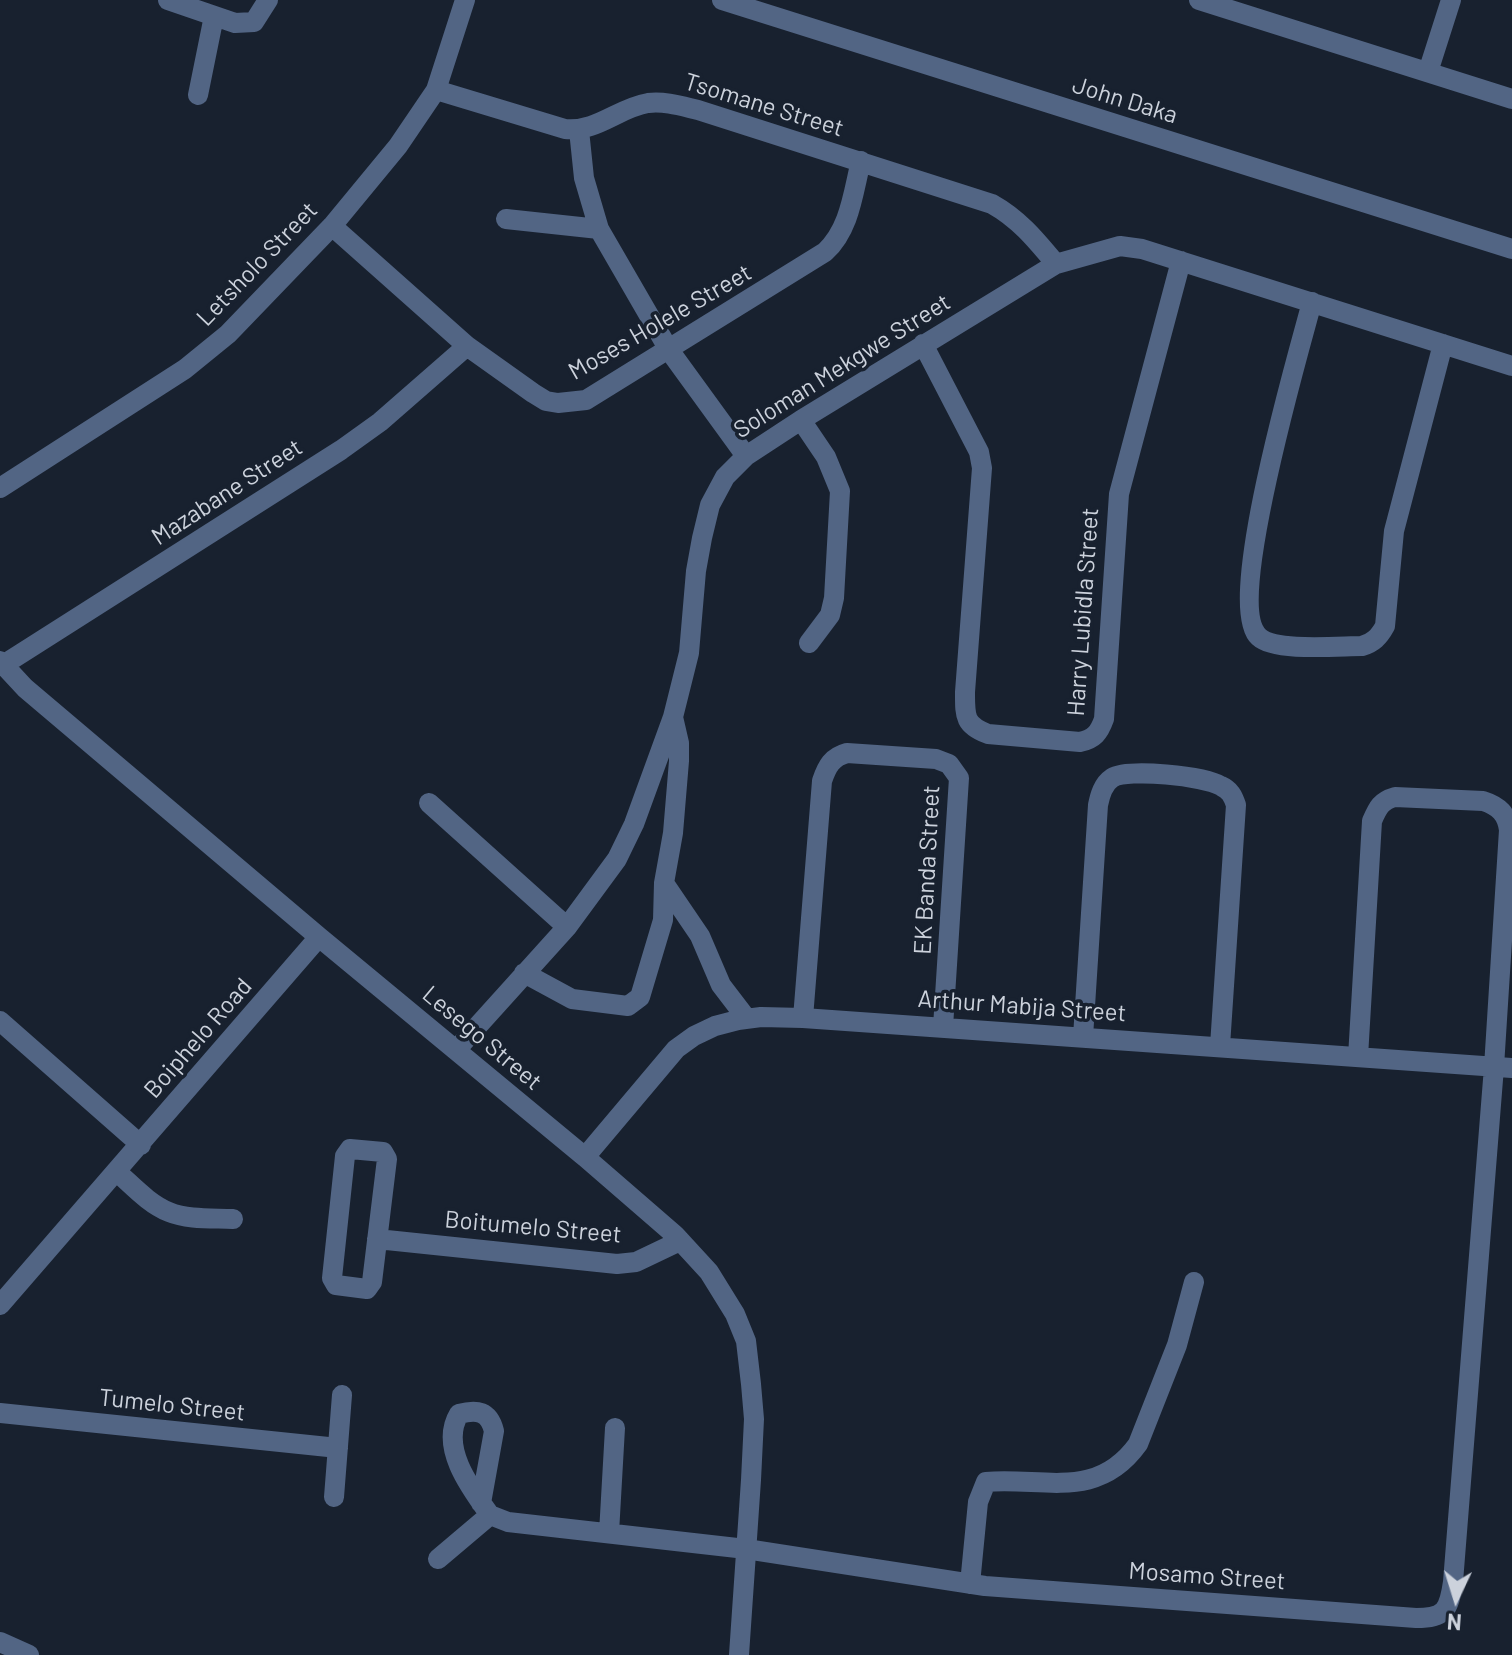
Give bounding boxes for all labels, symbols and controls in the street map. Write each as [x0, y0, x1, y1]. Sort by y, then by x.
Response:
street label: Tsomane Street [681, 67, 847, 143]
street label: John Daka [1069, 70, 1181, 130]
street label: Letsholo Street [191, 196, 323, 332]
street label: Moses Holele Street [563, 258, 757, 386]
street label: Soloman Mekgwe Street [728, 288, 956, 444]
street label: Mazabane Street [146, 433, 308, 551]
street label: Harry Lubidla Street [1061, 507, 1105, 717]
street label: EK Banda Street [908, 785, 946, 955]
street label: Boiphelo Road [138, 972, 258, 1104]
street label: Lesego Street [417, 980, 547, 1096]
street label: Arthur Mabija Street [917, 984, 1127, 1028]
street label: Boitumelo Street [443, 1205, 623, 1249]
street label: Tumelo Street [97, 1383, 247, 1427]
street label: Mosamo Street [1128, 1556, 1286, 1596]
north arrow [1416, 1559, 1496, 1639]
text: N [1446, 1609, 1463, 1636]

